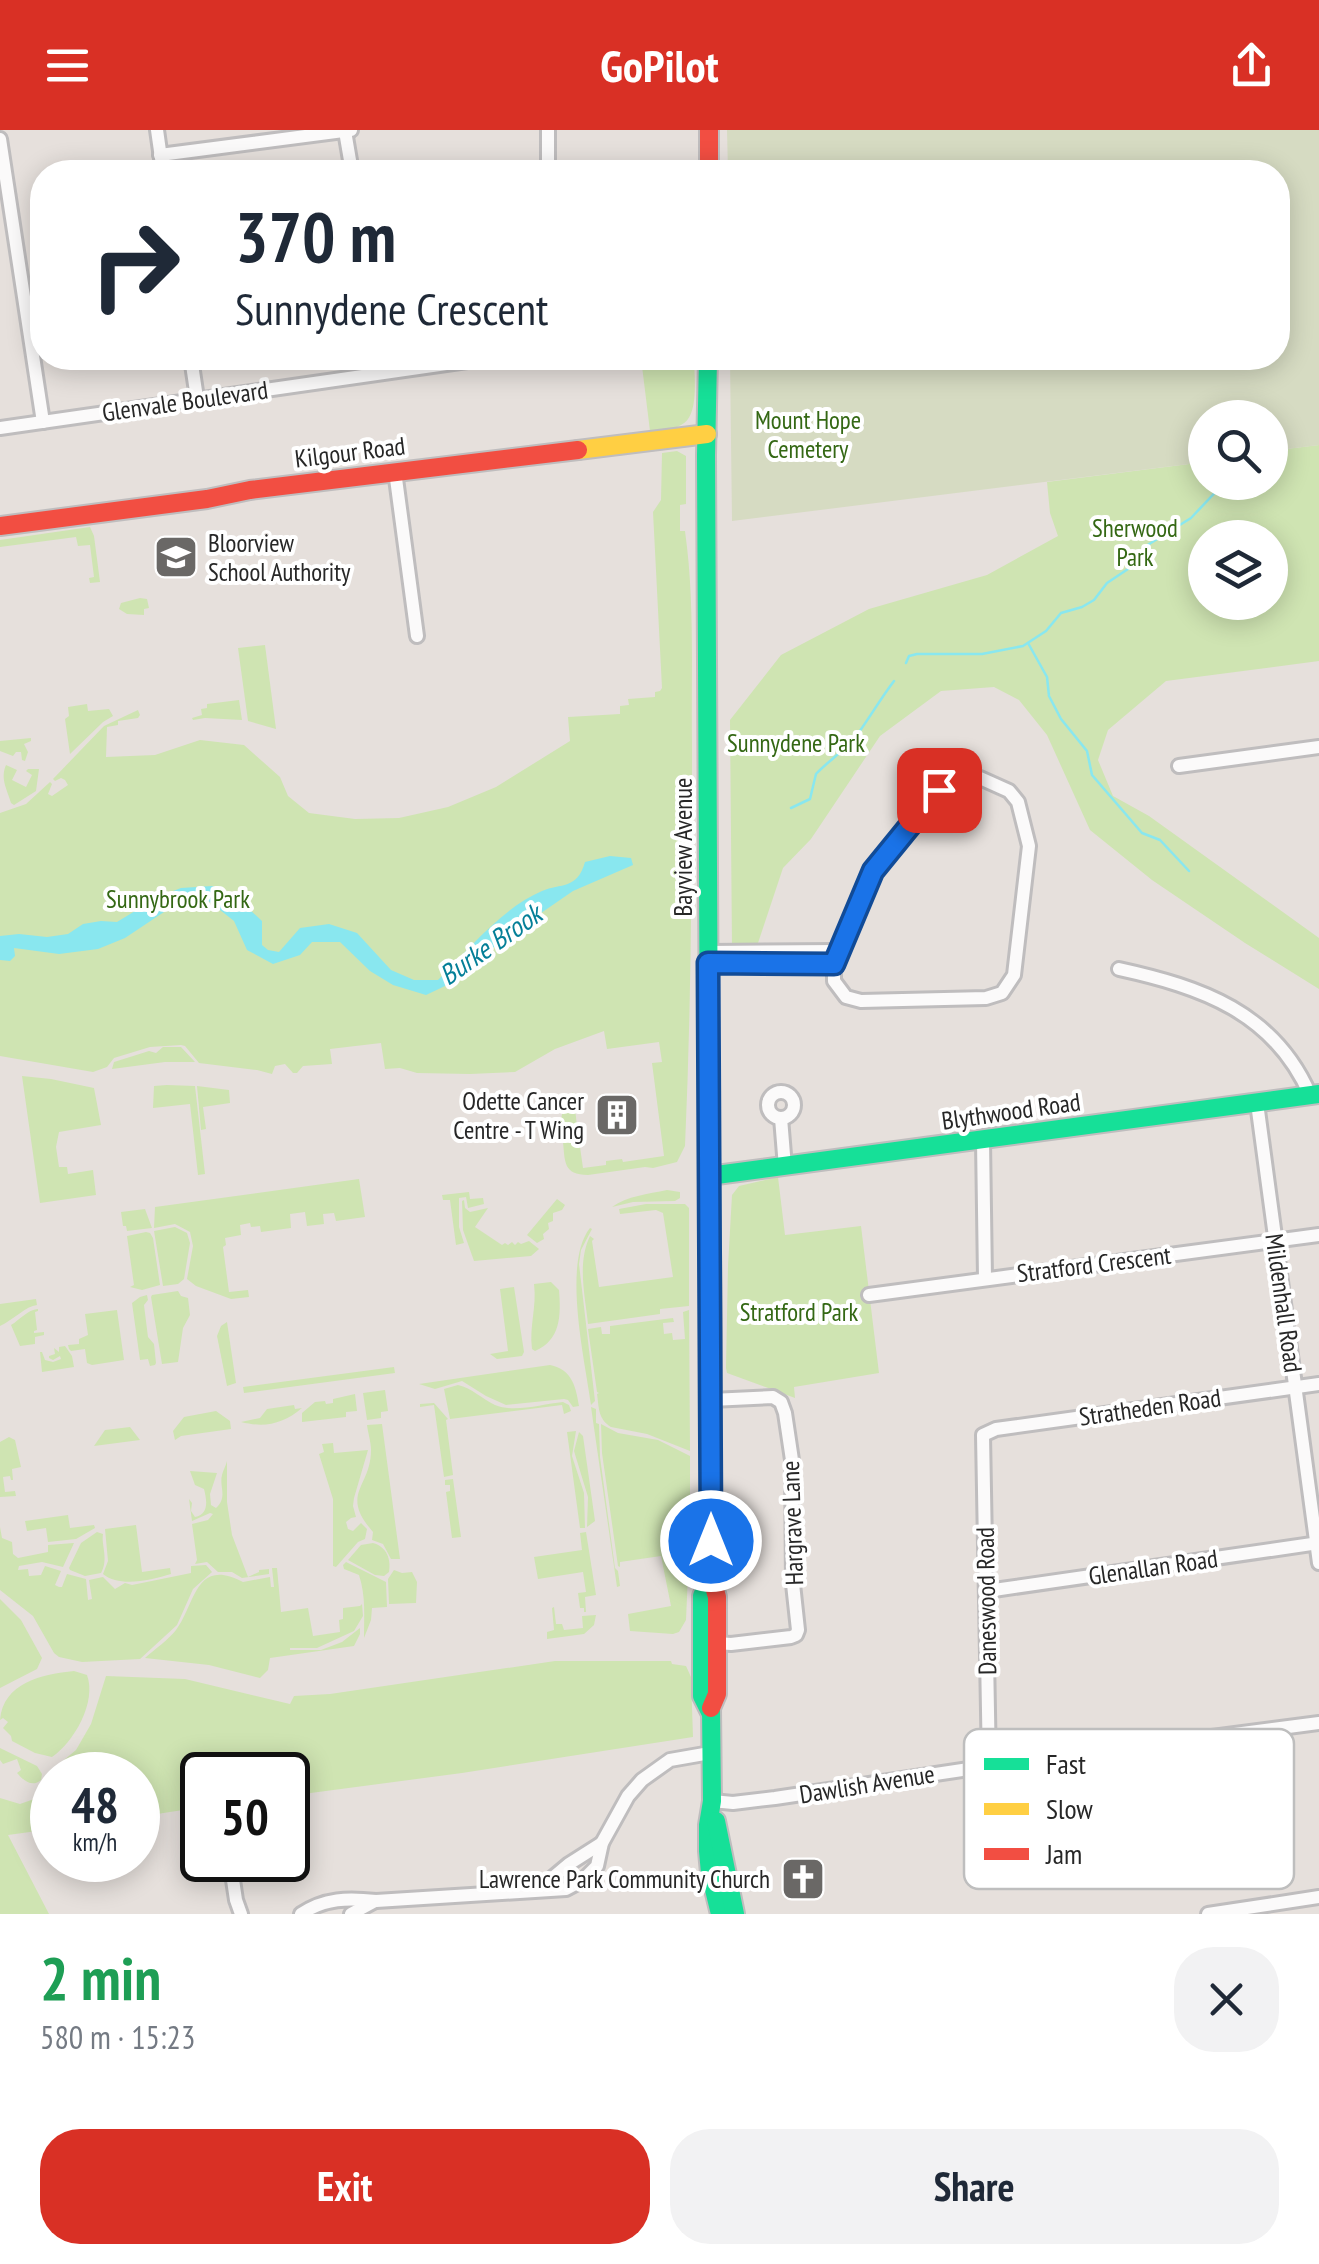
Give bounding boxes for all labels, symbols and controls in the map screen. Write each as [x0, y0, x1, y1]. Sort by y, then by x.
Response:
text: GoPilot [600, 36, 719, 94]
icon: menu [40, 38, 95, 93]
icon: share [1224, 38, 1279, 93]
text: 370 m [235, 191, 396, 281]
icon: right [70, 200, 200, 330]
text: Sunnydene Crescent [235, 279, 548, 337]
street label: Glenvale Boulevard [100, 374, 270, 428]
map controls [1188, 400, 1288, 620]
button: search [1188, 400, 1288, 500]
park label: Mount Hope Cemetery [755, 404, 861, 465]
street label: Kilgour Road [293, 429, 407, 475]
park label: Sherwood Park [1092, 512, 1178, 573]
button: layers [1188, 520, 1288, 620]
place label: Bloorview School Authority [208, 527, 351, 588]
school or university icon: Bloorview School Authority [153, 534, 199, 580]
park label: Sunnydene Park [727, 727, 865, 759]
pin [897, 748, 982, 833]
icon: arrive [912, 763, 967, 818]
street label: Bayview Avenue [667, 778, 699, 916]
park label: Sunnybrook Park [106, 883, 250, 915]
water label: Burke Brook [431, 893, 551, 993]
place label: Odette Cancer Centre - T Wing [453, 1085, 584, 1146]
street label: Blythwood Road [940, 1085, 1082, 1137]
building icon: Odette Cancer Centre - T Wing [594, 1092, 640, 1138]
street label: Mildenhall Road [1258, 1232, 1310, 1374]
street label: Stratford Crescent [1015, 1239, 1173, 1289]
park label: Stratford Park [740, 1296, 859, 1328]
street label: Stratheden Road [1077, 1381, 1223, 1433]
street label: Hargrave Lane [774, 1460, 810, 1586]
position arrow [659, 1489, 763, 1593]
street label: Daneswood Road [969, 1527, 1003, 1675]
street label: Glenallan Road [1086, 1542, 1220, 1592]
legend [964, 1729, 1294, 1889]
text: Fast [1046, 1745, 1086, 1782]
speed limit sign: 50 [180, 1752, 310, 1882]
street label: Dawlish Avenue [797, 1758, 937, 1810]
text: 48 [71, 1772, 119, 1837]
text: Slow [1046, 1790, 1093, 1827]
text: km/h [73, 1826, 117, 1858]
text: Jam [1045, 1835, 1082, 1872]
church icon: Lawrence Park Community Church [780, 1856, 826, 1902]
place label: Lawrence Park Community Church [479, 1863, 770, 1895]
text: 2 min [40, 1939, 161, 2017]
button: close [1174, 1947, 1279, 2052]
text: 580 m · 15:23 [40, 2016, 195, 2058]
button: Exit [40, 2129, 650, 2244]
button: Share [670, 2129, 1279, 2244]

